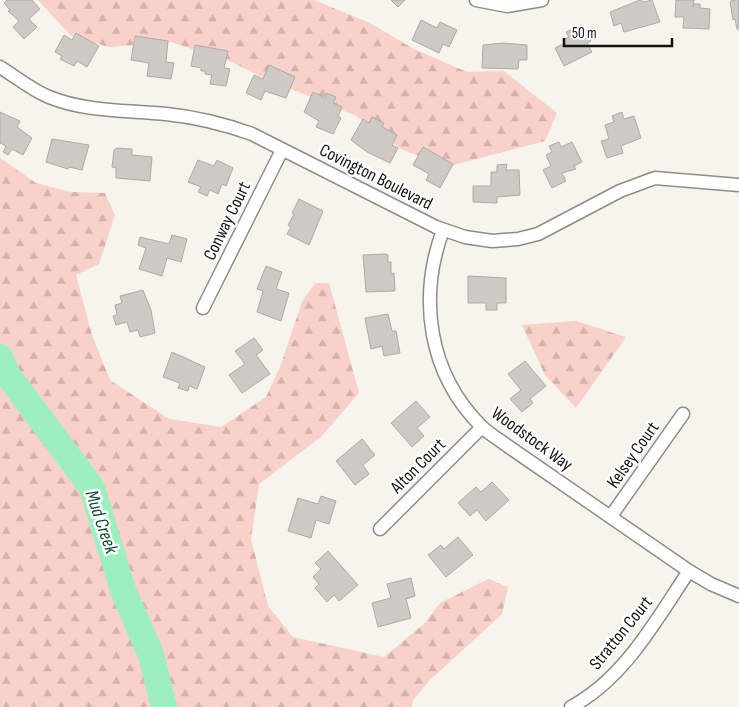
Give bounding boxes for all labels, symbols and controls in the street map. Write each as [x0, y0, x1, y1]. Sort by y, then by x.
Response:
scale bar [564, 15, 672, 47]
text: 50 m [572, 24, 597, 43]
street label: Covington Boulevard [316, 140, 436, 214]
street label: Conway Court [199, 178, 255, 264]
street label: Woodstock Way [487, 403, 577, 475]
street label: Kelsey Court [603, 417, 664, 492]
street label: Alton Court [385, 434, 450, 499]
water label: Mud Creek [79, 487, 123, 558]
street label: Stratton Court [585, 592, 657, 674]

